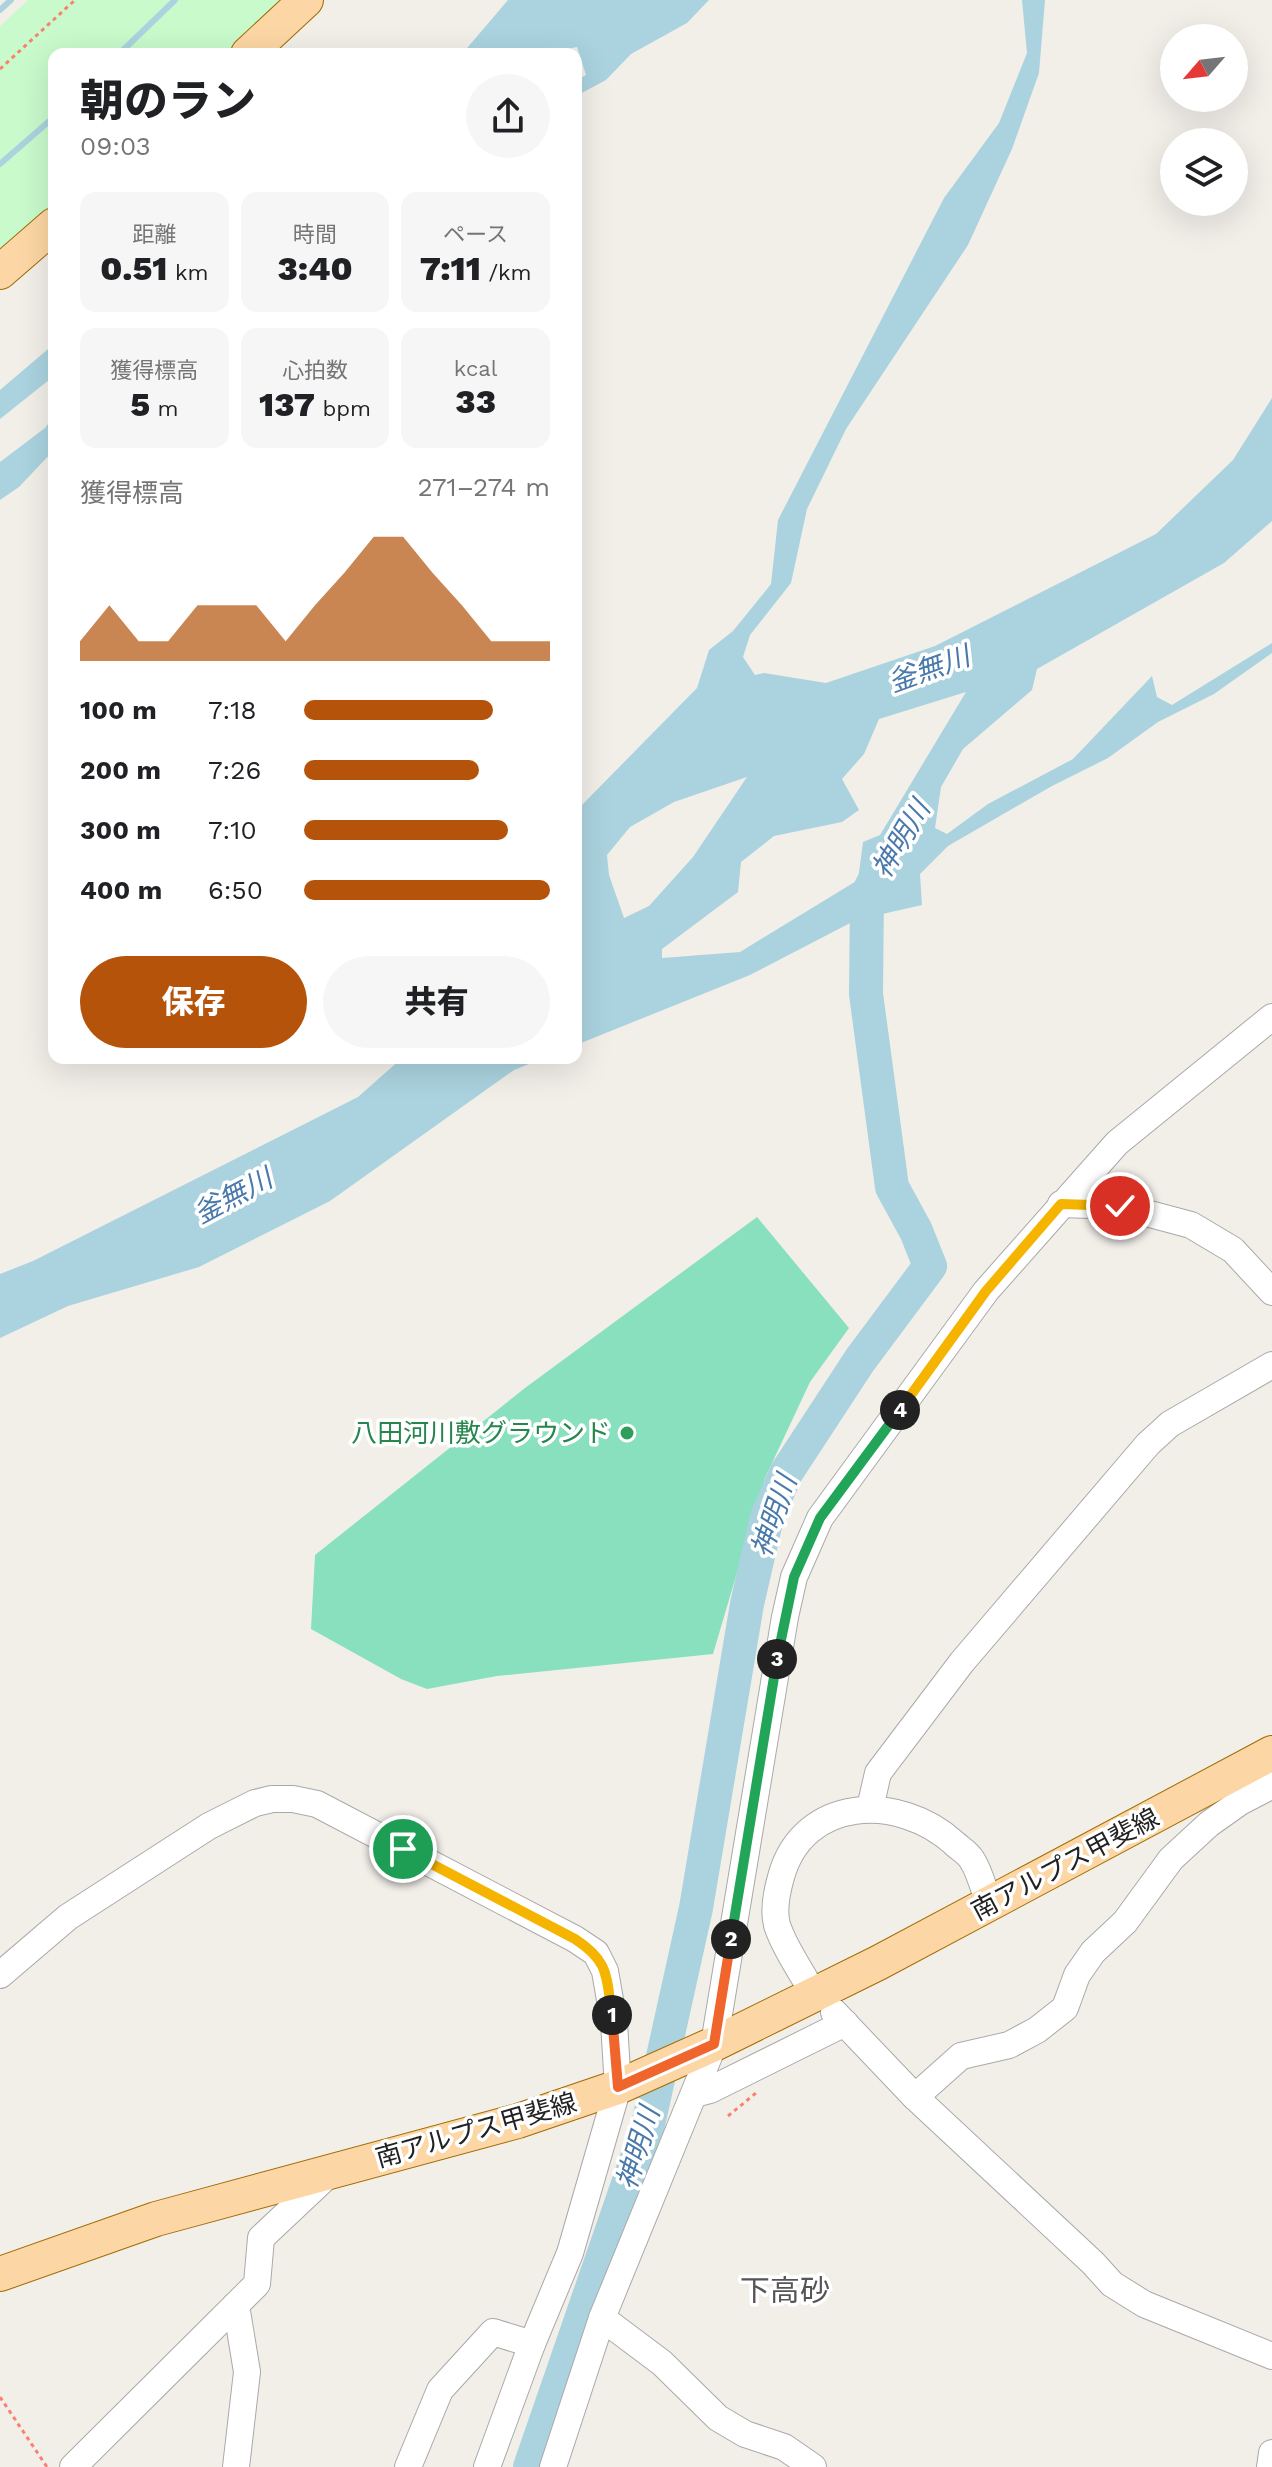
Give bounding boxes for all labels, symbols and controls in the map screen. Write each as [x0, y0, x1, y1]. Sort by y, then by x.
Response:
north arrow [1160, 24, 1248, 112]
map controls [1160, 24, 1248, 216]
button: share [466, 74, 550, 158]
text: 朝のラン [80, 75, 256, 127]
button: layers [1160, 128, 1248, 216]
text: 09:03 [80, 131, 151, 161]
text: 距離 [132, 222, 176, 247]
text: 時間 [293, 222, 337, 247]
text: ペース [443, 222, 508, 247]
text: 0.51 [100, 248, 167, 288]
text: 3:40 [277, 248, 353, 288]
text: 7:11 [420, 248, 481, 288]
text: km [167, 260, 208, 285]
text: /km [481, 260, 531, 285]
text: kcal [454, 356, 497, 381]
text: 獲得標高 [110, 358, 198, 383]
text: 心拍数 [282, 358, 348, 383]
text: 33 [455, 381, 496, 421]
text: 5 [130, 384, 150, 424]
text: 137 [259, 384, 315, 424]
text: m [150, 396, 178, 421]
text: bpm [315, 396, 371, 421]
text: 271–274 m [417, 472, 550, 502]
text: 獲得標高 [80, 478, 184, 508]
water label: 釜無川 [884, 638, 977, 699]
text: 100 m [80, 695, 157, 725]
text: 7:18 [208, 695, 256, 725]
text: 200 m [80, 755, 161, 785]
text: 7:26 [208, 755, 261, 785]
water label: 神明川 [865, 792, 938, 884]
text: 300 m [80, 815, 161, 845]
text: 7:10 [208, 815, 257, 845]
text: 400 m [80, 875, 162, 905]
text: 6:50 [208, 875, 263, 905]
button: 保存 [80, 956, 307, 1048]
button: 共有 [323, 956, 550, 1048]
water label: 釜無川 [188, 1160, 280, 1230]
pin [1086, 1172, 1154, 1240]
icon: check [1098, 1184, 1142, 1228]
pin: 4 [880, 1390, 920, 1430]
text: 4 [893, 1397, 907, 1422]
place label: 八田河川敷グラウンド [351, 1418, 611, 1448]
marker: 八田河川敷グラウンド [618, 1424, 636, 1442]
water label: 神明川 [745, 1468, 804, 1561]
pin: 3 [757, 1639, 797, 1679]
text: 3 [770, 1646, 784, 1671]
street label: 南アルプス甲斐線 [966, 1802, 1164, 1926]
pin [369, 1815, 437, 1883]
icon: arrive [381, 1827, 425, 1871]
pin: 2 [711, 1919, 751, 1959]
text: 2 [724, 1926, 738, 1951]
pin: 1 [592, 1995, 632, 2035]
text: 1 [607, 2002, 617, 2027]
street label: 南アルプス甲斐線 [372, 2087, 580, 2173]
water label: 神明川 [610, 2100, 667, 2193]
district label: 下高砂 [740, 2273, 830, 2308]

